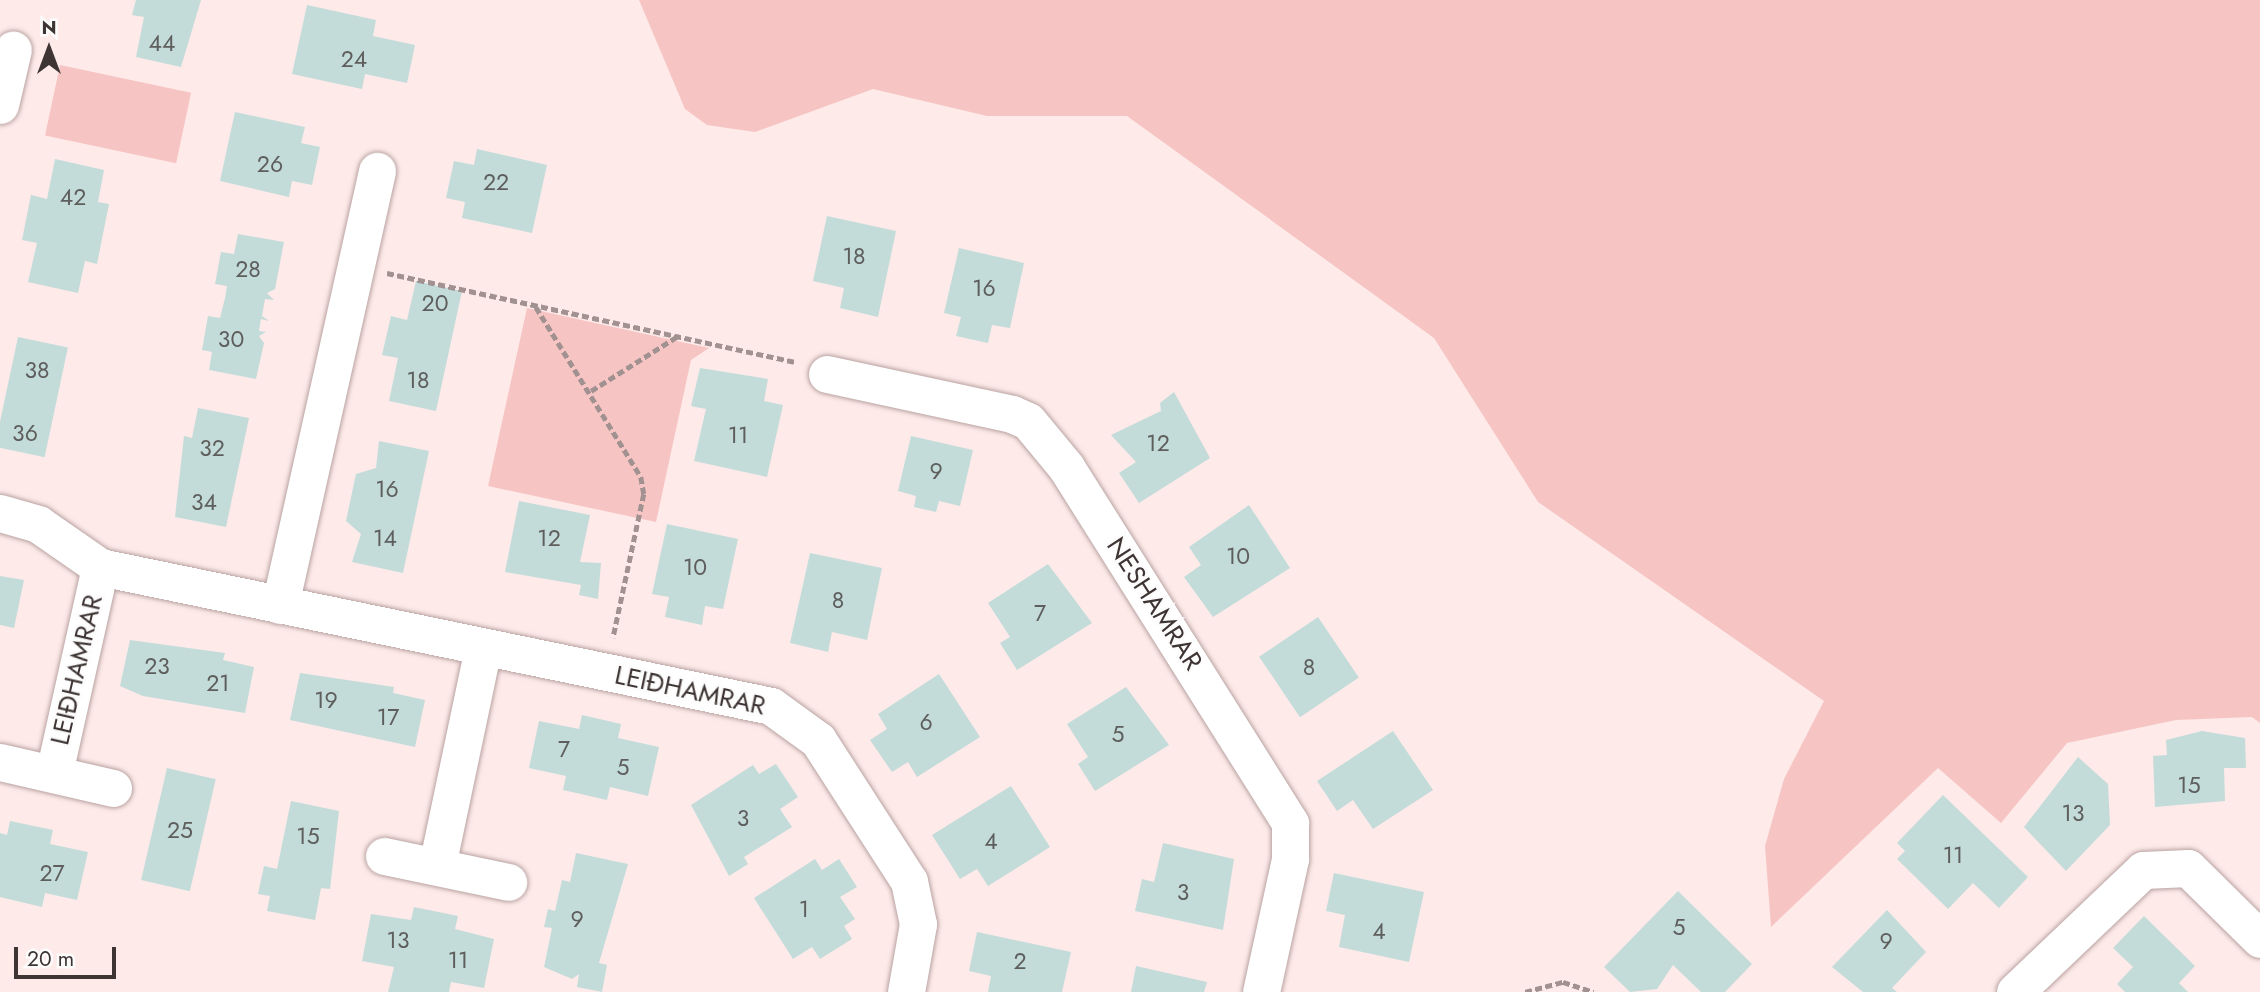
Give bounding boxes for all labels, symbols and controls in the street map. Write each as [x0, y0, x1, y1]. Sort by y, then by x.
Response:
north arrow [14, 14, 84, 84]
text: N [41, 14, 57, 41]
house number: 44 [149, 29, 175, 57]
house number: 24 [341, 45, 367, 73]
house number: 26 [257, 150, 283, 178]
house number: 22 [483, 168, 509, 196]
house number: 42 [60, 183, 86, 211]
house number: 18 [843, 242, 865, 270]
house number: 28 [235, 255, 261, 283]
house number: 16 [972, 274, 996, 302]
house number: 20 [422, 289, 448, 317]
house number: 30 [218, 325, 244, 353]
house number: 38 [24, 356, 50, 384]
house number: 18 [407, 366, 429, 394]
house number: 36 [12, 419, 38, 447]
house number: 11 [728, 421, 748, 449]
house number: 12 [1146, 429, 1170, 457]
house number: 32 [199, 434, 225, 462]
house number: 9 [929, 457, 943, 485]
house number: 16 [375, 475, 399, 503]
house number: 34 [191, 488, 217, 516]
house number: 14 [373, 524, 397, 552]
house number: 12 [537, 524, 561, 552]
street label: NESHAMRAR [1100, 532, 1208, 676]
house number: 10 [1226, 542, 1250, 570]
house number: 10 [683, 553, 707, 581]
house number: 8 [832, 586, 844, 614]
street label: LEIÐHAMRAR [45, 592, 109, 748]
house number: 7 [1034, 599, 1046, 627]
house number: 23 [144, 652, 170, 680]
house number: 8 [1303, 653, 1315, 681]
street label: LEIÐHAMRAR [612, 660, 768, 722]
house number: 21 [206, 669, 230, 697]
house number: 19 [314, 686, 338, 714]
house number: 17 [377, 703, 399, 731]
house number: 6 [919, 708, 933, 736]
house number: 5 [1112, 720, 1124, 748]
house number: 7 [558, 735, 570, 763]
house number: 5 [617, 753, 629, 781]
house number: 15 [2177, 771, 2201, 799]
house number: 13 [2062, 799, 2084, 827]
house number: 3 [737, 804, 749, 832]
house number: 25 [167, 816, 193, 844]
house number: 15 [296, 822, 320, 850]
house number: 4 [984, 827, 998, 855]
house number: 11 [1943, 841, 1963, 869]
house number: 27 [39, 859, 65, 887]
house number: 3 [1177, 878, 1189, 906]
house number: 1 [799, 895, 809, 923]
house number: 9 [570, 905, 584, 933]
house number: 5 [1673, 913, 1685, 941]
house number: 4 [1372, 917, 1386, 945]
house number: 13 [387, 926, 409, 954]
house number: 9 [1879, 927, 1893, 955]
scale bar [18, 932, 119, 976]
text: 20 m [27, 944, 74, 974]
house number: 11 [448, 946, 468, 974]
house number: 2 [1013, 947, 1027, 975]

